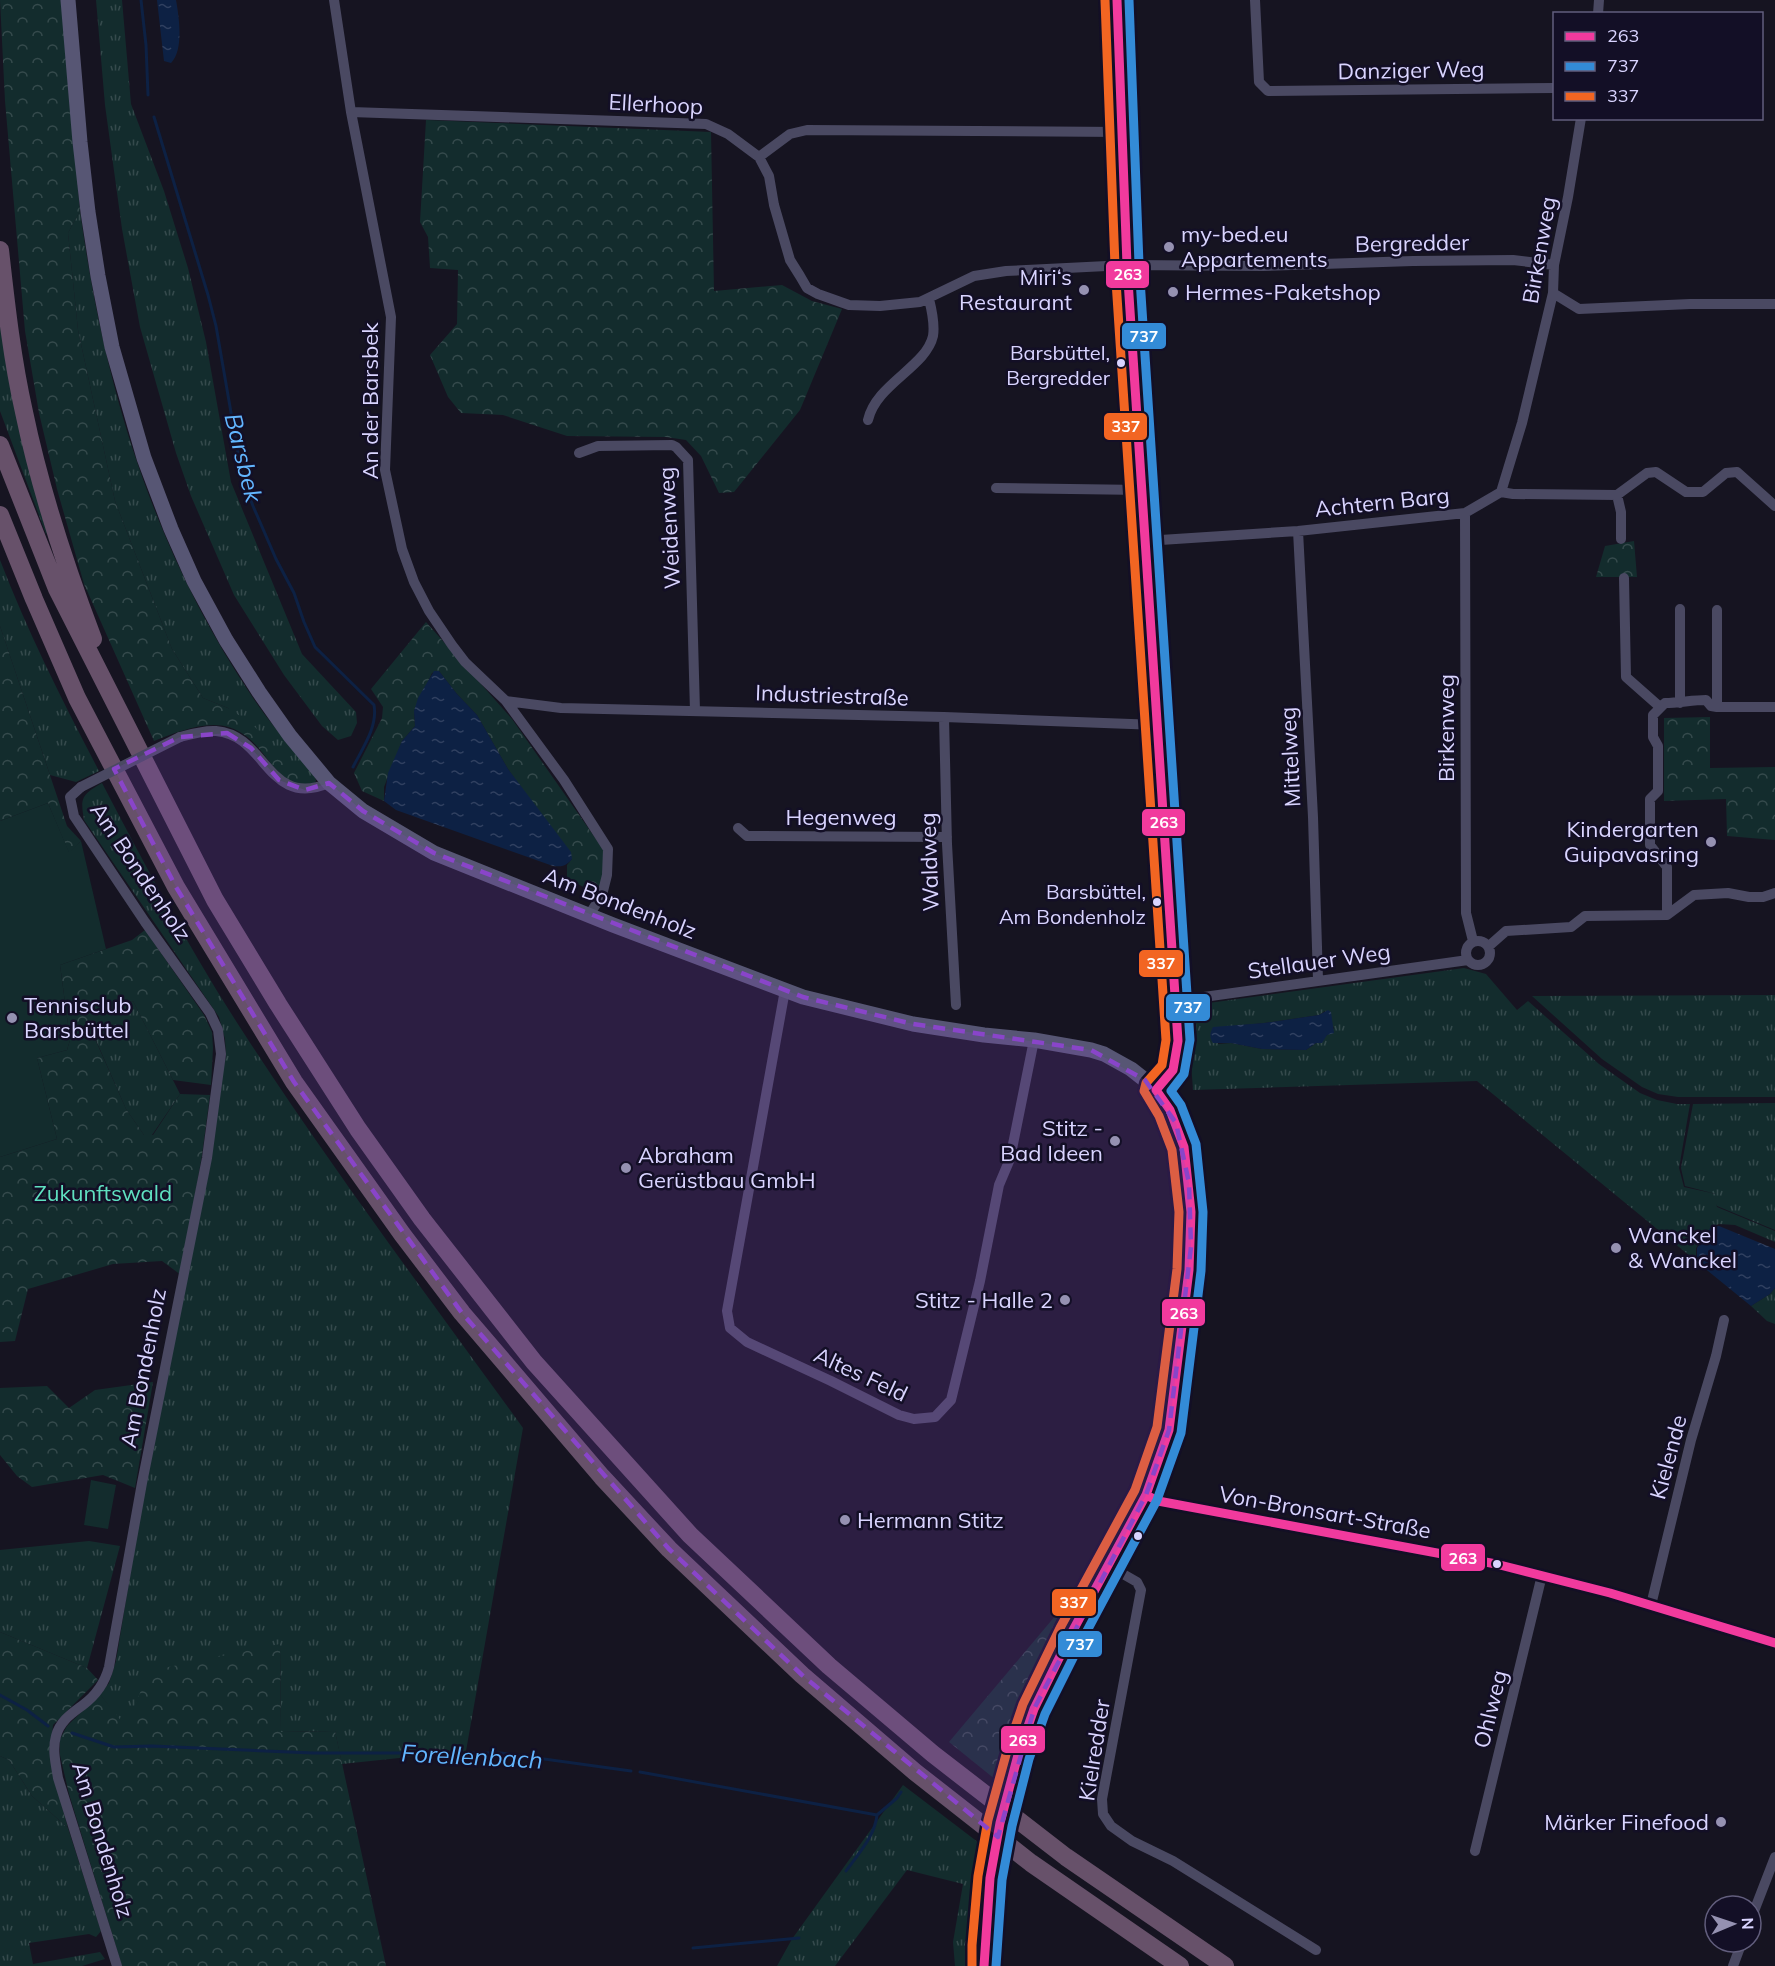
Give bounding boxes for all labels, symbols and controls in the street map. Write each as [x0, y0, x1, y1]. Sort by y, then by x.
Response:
legend [1553, 12, 1763, 120]
text: 263 [1607, 24, 1639, 47]
text: 737 [1607, 54, 1639, 77]
street label: Danziger Weg [1337, 55, 1485, 85]
text: 337 [1607, 84, 1639, 107]
street label: Ellerhoop [608, 88, 704, 120]
street label: Birkenweg [1516, 194, 1562, 306]
place label: my-bed.eu Appartements [1181, 220, 1328, 273]
street label: Bergredder [1355, 228, 1469, 258]
marker: my-bed.eu Appartements [1162, 240, 1176, 254]
line badge: 263 [1105, 260, 1150, 289]
place label: Miri‘s Restaurant [959, 263, 1072, 316]
text: 263 [1114, 264, 1142, 284]
place label: Hermes-Paketshop [1185, 278, 1381, 306]
marker: Miri‘s Restaurant [1077, 283, 1091, 297]
marker: Hermes-Paketshop [1166, 285, 1180, 299]
street label: An der Barsbek [356, 322, 384, 480]
line badge: 737 [1121, 322, 1167, 350]
text: 737 [1130, 326, 1158, 346]
place label: Barsbüttel, Bergredder [1006, 340, 1111, 390]
marker: Barsbüttel, Bergredder [1115, 357, 1127, 369]
water label: Barsbek [218, 410, 270, 506]
line badge: 337 [1103, 412, 1148, 441]
text: 337 [1112, 416, 1140, 436]
street label: Weidenweg [652, 466, 686, 590]
street label: Achtern Barg [1313, 481, 1451, 523]
street label: Birkenweg [1432, 674, 1460, 782]
street label: Industriestraße [755, 678, 909, 712]
street label: Mittelweg [1273, 706, 1307, 808]
street label: Am Bondenholz [84, 797, 198, 947]
street label: Hegenweg [785, 803, 897, 831]
line badge: 263 [1141, 808, 1186, 837]
street label: Waldweg [913, 812, 945, 912]
text: 263 [1150, 812, 1178, 832]
place label: Kindergarten Guipavasring [1564, 815, 1699, 868]
marker: Kindergarten Guipavasring [1704, 835, 1718, 849]
street label: Am Bondenholz [539, 861, 701, 945]
place label: Barsbüttel, Am Bondenholz [999, 879, 1146, 929]
marker: Barsbüttel, Am Bondenholz [1151, 896, 1163, 908]
street label: Stellauer Weg [1246, 937, 1392, 985]
line badge: 337 [1138, 949, 1184, 978]
text: 337 [1147, 953, 1175, 973]
place label: Tennisclub Barsbüttel [24, 991, 132, 1044]
line badge: 737 [1165, 993, 1211, 1022]
text: 737 [1174, 997, 1202, 1017]
marker: Tennisclub Barsbüttel [5, 1011, 19, 1025]
place label: Stitz - Bad Ideen [1000, 1114, 1103, 1167]
marker: Stitz - Bad Ideen [1108, 1134, 1122, 1148]
place label: Abraham Gerüstbau GmbH [638, 1141, 816, 1194]
marker: Abraham Gerüstbau GmbH [619, 1161, 633, 1175]
park label: Zukunftswald [34, 1179, 172, 1207]
place label: Wanckel & Wanckel [1628, 1221, 1737, 1274]
marker: Wanckel & Wanckel [1609, 1241, 1623, 1255]
street label: Am Bondenholz [114, 1286, 172, 1450]
place label: Stitz - Halle 2 [915, 1286, 1053, 1314]
marker: Stitz - Halle 2 [1058, 1293, 1072, 1307]
line badge: 263 [1161, 1298, 1206, 1327]
text: 263 [1170, 1303, 1198, 1323]
street label: Altes Feld [810, 1340, 912, 1408]
street label: Kielende [1643, 1412, 1693, 1502]
street label: Von-Bronsart-Straße [1217, 1480, 1433, 1544]
place label: Hermann Stitz [857, 1506, 1004, 1534]
marker: Hermann Stitz [838, 1513, 852, 1527]
unlabelled marker [1132, 1530, 1144, 1542]
line badge: 263 [1440, 1543, 1486, 1572]
text: 263 [1449, 1548, 1477, 1568]
unlabelled marker [1491, 1558, 1503, 1570]
line badge: 337 [1051, 1588, 1097, 1617]
text: 337 [1060, 1592, 1088, 1612]
line badge: 737 [1057, 1630, 1103, 1658]
text: 737 [1066, 1634, 1094, 1654]
street label: Ohlweg [1467, 1667, 1513, 1751]
street label: Kielredder [1072, 1697, 1116, 1803]
line badge: 263 [1000, 1725, 1046, 1754]
text: 263 [1009, 1730, 1037, 1750]
water label: Forellenbach [401, 1737, 544, 1775]
street label: Am Bondenholz [66, 1759, 140, 1921]
place label: Märker Finefood [1544, 1808, 1709, 1836]
marker: Märker Finefood [1714, 1815, 1728, 1829]
north arrow [1703, 1894, 1763, 1954]
text: N [1738, 1917, 1758, 1930]

